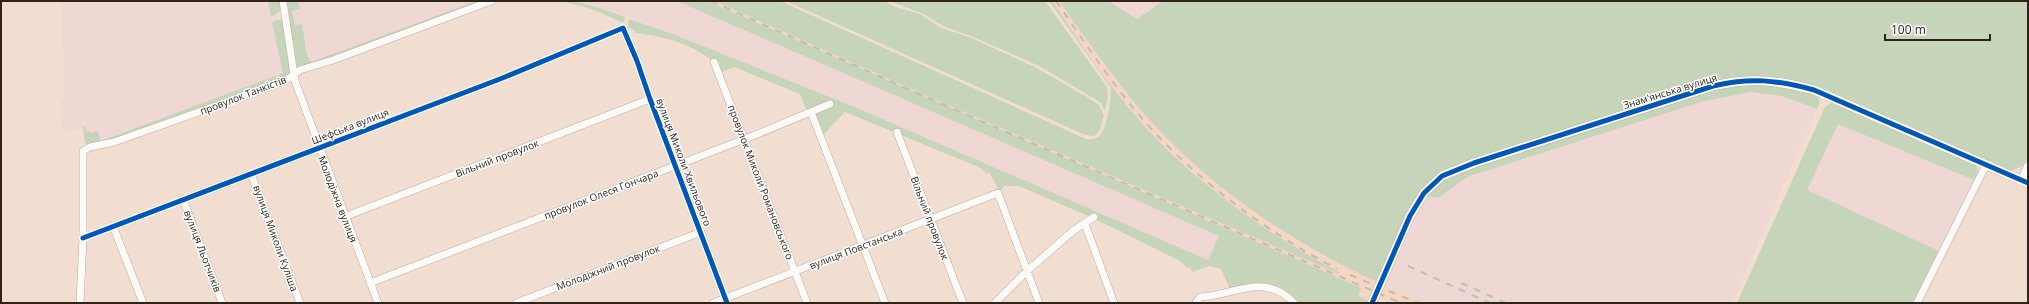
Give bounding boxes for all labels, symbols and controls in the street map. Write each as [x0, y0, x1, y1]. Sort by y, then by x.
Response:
scale bar [1885, 16, 1990, 42]
text: 100 m [1891, 21, 1926, 38]
street label: Знам'янська вулиця [1621, 70, 1719, 112]
street label: провулок Танкістів [198, 72, 288, 118]
street label: вулиця Миколи Хвильового [653, 96, 715, 228]
street label: провулок Миколи Романовського [725, 102, 797, 262]
street label: Шефська вулиця [309, 105, 391, 147]
street label: Вільний провулок [453, 135, 541, 180]
street label: Молодіжна вулиця [315, 154, 361, 244]
street label: провулок Олеся Гончара [542, 166, 660, 222]
street label: Вільний провулок [908, 174, 953, 262]
street label: вулиця Миколи Куліша [250, 183, 302, 293]
street label: вулиця Льотчиків [181, 208, 225, 294]
street label: вулиця Повстанська [807, 224, 905, 272]
street label: Молодіжний провулок [554, 240, 663, 293]

